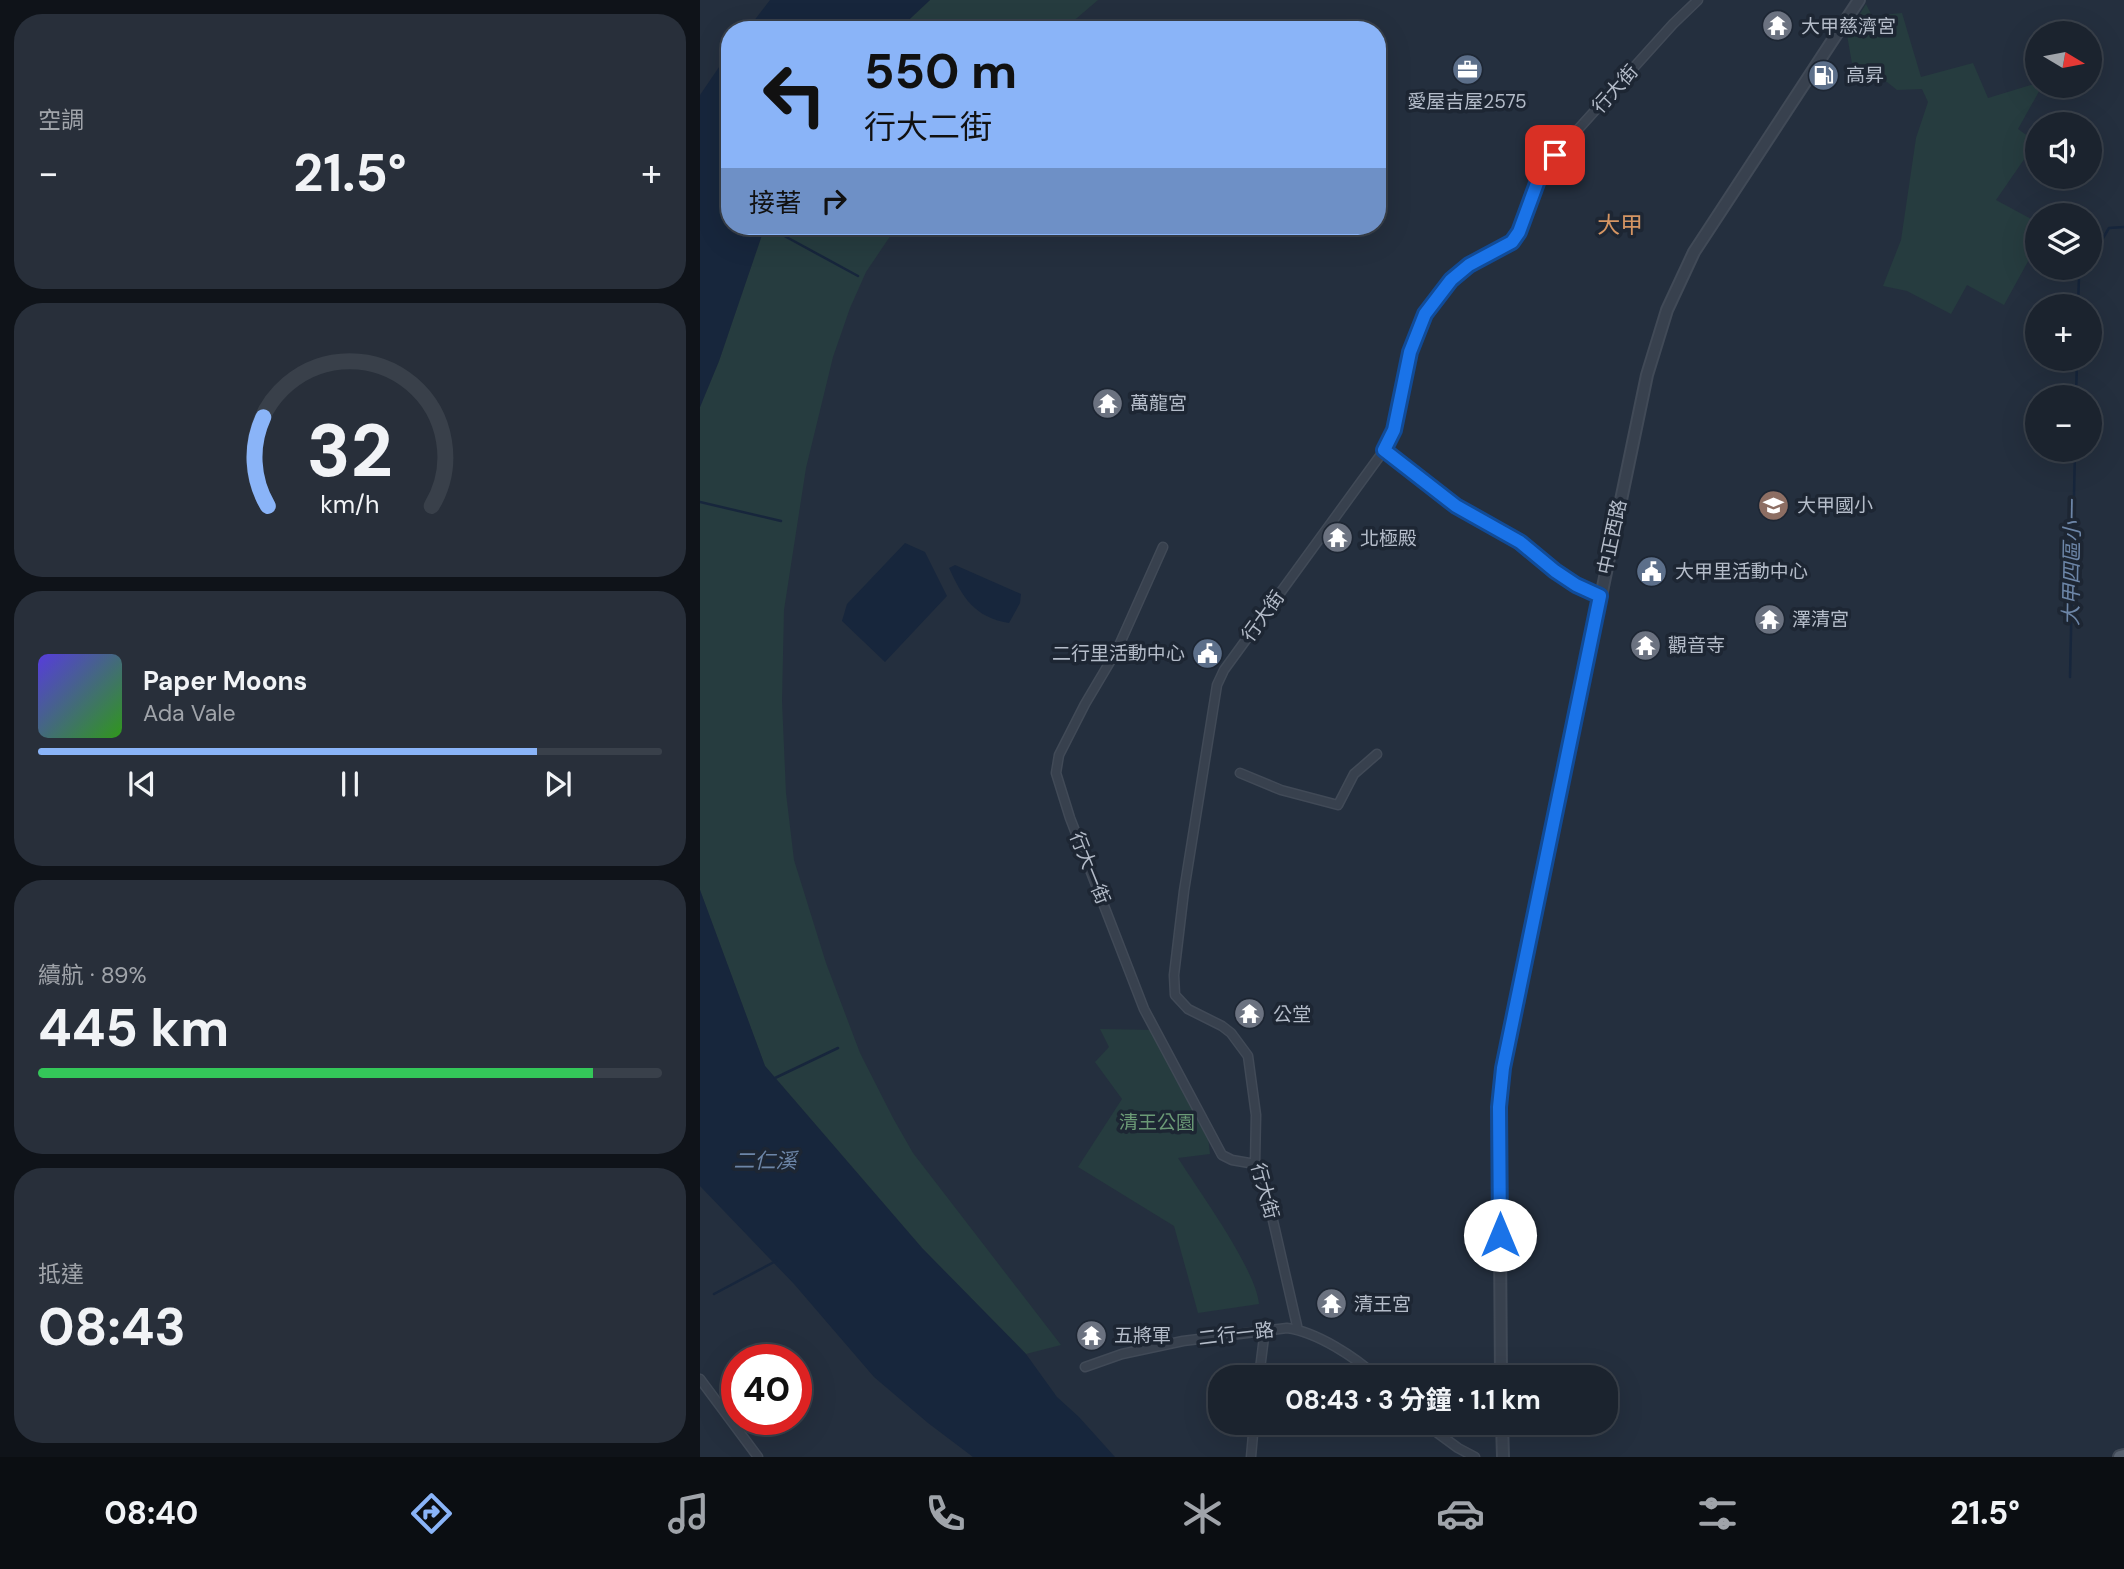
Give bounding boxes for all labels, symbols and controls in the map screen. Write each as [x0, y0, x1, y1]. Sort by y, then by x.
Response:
temple icon: 大甲慈濟宮 [1761, 9, 1795, 43]
place label: 大甲慈濟宮 [1801, 14, 1896, 39]
north arrow [2025, 21, 2102, 98]
map controls [2025, 21, 2102, 462]
text: 550 m [864, 39, 1017, 103]
icon: left [749, 49, 840, 140]
office icon: 愛屋吉屋2575 [1450, 53, 1484, 87]
fuel station icon: 高昇 [1806, 58, 1840, 92]
street label: 行大街 [1587, 59, 1643, 119]
place label: 高昇 [1846, 63, 1884, 88]
place label: 愛屋吉屋2575 [1407, 89, 1527, 114]
text: 空調 [38, 105, 84, 135]
text: 行大二街 [864, 106, 992, 148]
button: sound [2025, 112, 2102, 189]
pin [1525, 125, 1585, 185]
icon: arrive [1536, 136, 1574, 174]
text: 21.5° [293, 139, 407, 207]
text: − [38, 148, 59, 198]
text: + [641, 148, 662, 198]
icon: right [815, 182, 853, 220]
text: 接著 [749, 186, 801, 220]
button: layers [2025, 203, 2102, 280]
district label: 大甲 [1597, 210, 1643, 240]
button: + [2025, 294, 2102, 371]
button: − [2025, 385, 2102, 462]
temple icon: 萬龍宮 [1090, 386, 1124, 420]
place label: 萬龍宮 [1130, 391, 1187, 416]
text: 32 [307, 404, 393, 499]
text: km/h [320, 488, 380, 521]
school or university icon: 大甲國小 [1757, 488, 1791, 522]
place label: 大甲國小 [1797, 493, 1873, 518]
street label: 中正西路 [1592, 497, 1632, 577]
water label: 大甲四區小一 [2057, 498, 2087, 626]
temple icon: 北極殿 [1320, 521, 1354, 555]
place label: 北極殿 [1360, 526, 1417, 551]
public building icon: 大甲里活動中心 [1635, 554, 1669, 588]
place label: 大甲里活動中心 [1675, 559, 1808, 584]
street label: 行大街 [1236, 586, 1290, 646]
temple icon: 澤清宮 [1752, 602, 1786, 636]
place label: 澤清宮 [1792, 607, 1849, 632]
temple icon: 觀音寺 [1628, 628, 1662, 662]
place label: 觀音寺 [1668, 633, 1725, 658]
public building icon: 二行里活動中心 [1191, 636, 1225, 670]
place label: 二行里活動中心 [1052, 641, 1185, 666]
text: Paper Moons [143, 664, 307, 698]
text: Ada Vale [143, 698, 236, 728]
icon: previous [123, 765, 161, 803]
icon: pause [331, 765, 369, 803]
icon: next [539, 765, 577, 803]
street label: 行大一街 [1064, 828, 1116, 908]
text: 續航 · 89% [38, 960, 147, 990]
text: 445 km [38, 994, 229, 1062]
temple icon: 公堂 [1233, 997, 1267, 1031]
place label: 公堂 [1273, 1002, 1311, 1027]
park label: 清王公園 [1119, 1110, 1195, 1135]
water label: 二仁溪 [734, 1147, 799, 1175]
street label: 行大街 [1246, 1160, 1284, 1222]
position arrow [1463, 1198, 1537, 1272]
text: 抵達 [38, 1259, 84, 1289]
temple icon: 清王宮 [1314, 1287, 1348, 1321]
place label: 清王宮 [1354, 1292, 1411, 1317]
text: 08:43 [38, 1293, 186, 1361]
street label: 二行一路 [1197, 1317, 1275, 1351]
temple icon: 五將軍 [1074, 1318, 1108, 1352]
place label: 五將軍 [1114, 1323, 1171, 1348]
speed limit sign: 40 [721, 1344, 812, 1435]
text: 08:43 · 3 分鐘 · 1.1 km [1285, 1383, 1541, 1417]
icon: directions [407, 1489, 456, 1538]
icon: music [664, 1489, 713, 1538]
icon: phone [921, 1489, 970, 1538]
icon: climate [1178, 1489, 1227, 1538]
icon: car [1436, 1489, 1485, 1538]
icon: filters [1693, 1489, 1742, 1538]
text: 08:40 [104, 1492, 198, 1534]
text: 21.5° [1950, 1492, 2020, 1534]

